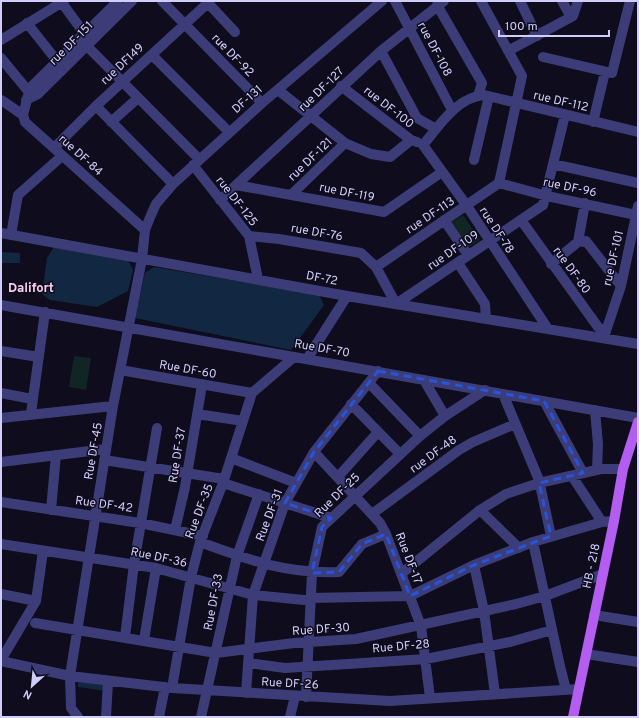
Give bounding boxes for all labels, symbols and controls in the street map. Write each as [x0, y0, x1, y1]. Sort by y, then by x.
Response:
scale bar [499, 12, 609, 38]
street label: rue DF-151 [46, 18, 97, 69]
street label: rue DF-108 [413, 19, 455, 79]
text: 100 m [505, 19, 538, 35]
street label: rue DF-92 [208, 31, 257, 81]
street label: rue DF149 [97, 40, 148, 89]
street label: rue DF-127 [295, 64, 348, 116]
street label: DF-131 [229, 82, 266, 117]
street label: rue DF-100 [360, 83, 417, 132]
street label: rue DF-112 [532, 88, 590, 116]
street label: rue DF-84 [55, 131, 106, 180]
street label: rue DF-121 [285, 134, 336, 185]
street label: rue DF-125 [212, 173, 261, 230]
street label: rue DF-96 [542, 175, 598, 201]
street label: rue DF-119 [318, 180, 376, 206]
street label: rue DF-113 [403, 194, 458, 238]
street label: rue DF-78 [475, 204, 517, 257]
street label: rue DF-76 [290, 221, 344, 245]
street label: rue DF-109 [425, 227, 482, 274]
street label: rue DF-101 [600, 229, 628, 288]
street label: rue DF-80 [549, 244, 594, 297]
street label: DF-72 [304, 268, 339, 290]
district label: Dalifort [8, 281, 54, 297]
street label: Rue DF-70 [293, 336, 351, 362]
street label: Rue DF-60 [158, 357, 218, 383]
street label: Rue DF-45 [81, 421, 107, 481]
street label: Rue DF-37 [166, 426, 190, 484]
street label: rue DF-48 [407, 432, 460, 477]
street label: Rue DF-25 [311, 470, 364, 522]
street label: Rue DF-35 [182, 481, 218, 541]
street label: Rue DF-31 [253, 487, 287, 544]
street label: Rue DF-42 [74, 493, 134, 517]
street label: Rue DF-17 [391, 530, 425, 586]
street label: HB - 218 [579, 542, 605, 590]
street label: Rue DF-36 [129, 544, 189, 572]
street label: Rue DF-33 [201, 572, 227, 632]
street label: Rue DF-30 [292, 620, 351, 640]
street label: Rue DF-28 [372, 637, 431, 657]
north arrow [12, 666, 52, 706]
street label: Rue DF-26 [261, 674, 319, 693]
text: N [21, 686, 35, 702]

